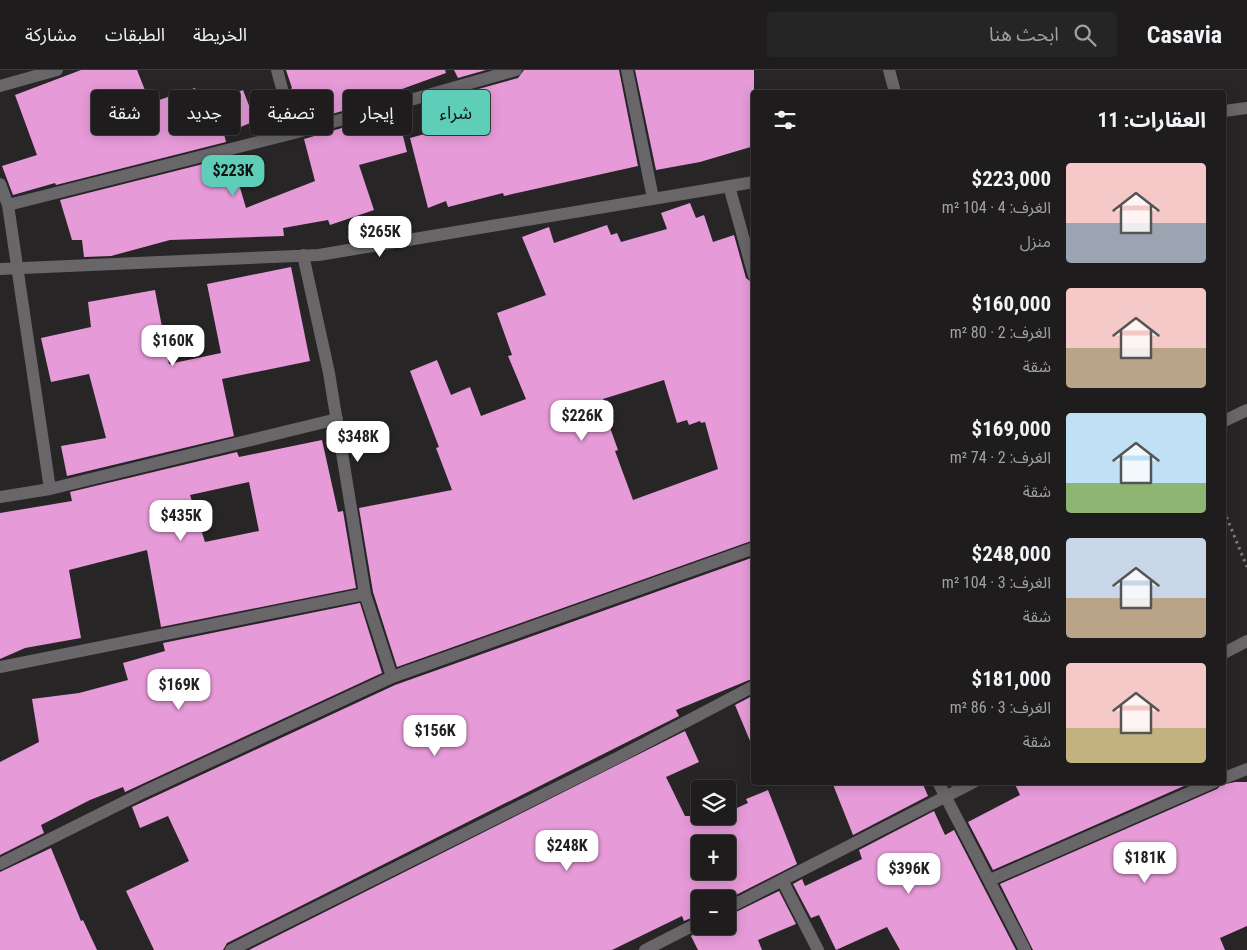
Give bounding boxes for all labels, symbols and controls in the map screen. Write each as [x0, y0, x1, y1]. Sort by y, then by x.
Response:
search box [767, 12, 1117, 57]
icon: search [1071, 21, 1099, 49]
text: Casavia [1147, 21, 1222, 49]
text: ابحث هنا [989, 23, 1059, 46]
text: مشاركة [25, 24, 77, 45]
text: الطبقات [105, 24, 165, 45]
text: الخريطة [193, 24, 247, 45]
chip: شقة [91, 90, 159, 135]
chip: جديد [169, 90, 240, 135]
chip: تصفية [250, 90, 333, 135]
chip: إيجار [343, 90, 412, 135]
chip: شراء [422, 90, 490, 135]
icon: filters [771, 106, 799, 134]
text: العقارات: 11 [1098, 108, 1206, 132]
pin: $223K [198, 154, 268, 197]
text: $223K [212, 161, 254, 180]
text: $223,000 [972, 167, 1051, 191]
icon: home [1106, 183, 1166, 243]
text: الغرف: 4 · 104 m² [942, 198, 1051, 217]
pin: $265K [345, 216, 415, 258]
text: $265K [359, 222, 401, 241]
text: منزل [1020, 232, 1051, 251]
text: $160,000 [972, 292, 1051, 316]
icon: home [1106, 308, 1166, 368]
text: الغرف: 2 · 80 m² [950, 323, 1051, 342]
pin: $160K [138, 324, 208, 367]
text: $160K [152, 331, 194, 350]
text: شقة [1023, 357, 1051, 376]
pin: $226K [547, 400, 617, 442]
text: $226K [561, 406, 603, 425]
text: $169,000 [972, 417, 1051, 441]
pin: $348K [323, 420, 393, 463]
text: $348K [337, 427, 379, 446]
icon: home [1106, 433, 1166, 493]
text: الغرف: 2 · 74 m² [950, 448, 1051, 467]
text: شقة [1023, 482, 1051, 501]
pin: $435K [146, 500, 216, 542]
text: $435K [160, 506, 202, 525]
text: $248,000 [972, 542, 1051, 566]
icon: home [1106, 558, 1166, 618]
text: الغرف: 3 · 104 m² [942, 573, 1051, 592]
text: شقة [1023, 607, 1051, 626]
text: $181,000 [972, 667, 1051, 691]
pin: $169K [144, 668, 214, 711]
text: $169K [158, 675, 200, 694]
icon: home [1106, 683, 1166, 743]
text: الغرف: 3 · 86 m² [950, 698, 1051, 717]
pin: $156K [400, 714, 470, 757]
text: $156K [414, 721, 456, 740]
text: شقة [1023, 732, 1051, 751]
map controls [691, 780, 736, 935]
button: layers [691, 780, 736, 825]
pin: $248K [532, 830, 602, 872]
button: + [691, 835, 736, 880]
text: $248K [546, 836, 588, 855]
pin: $181K [1110, 842, 1180, 884]
text: $181K [1124, 848, 1166, 867]
pin: $396K [874, 852, 944, 895]
text: $396K [888, 859, 930, 878]
button: − [691, 890, 736, 935]

